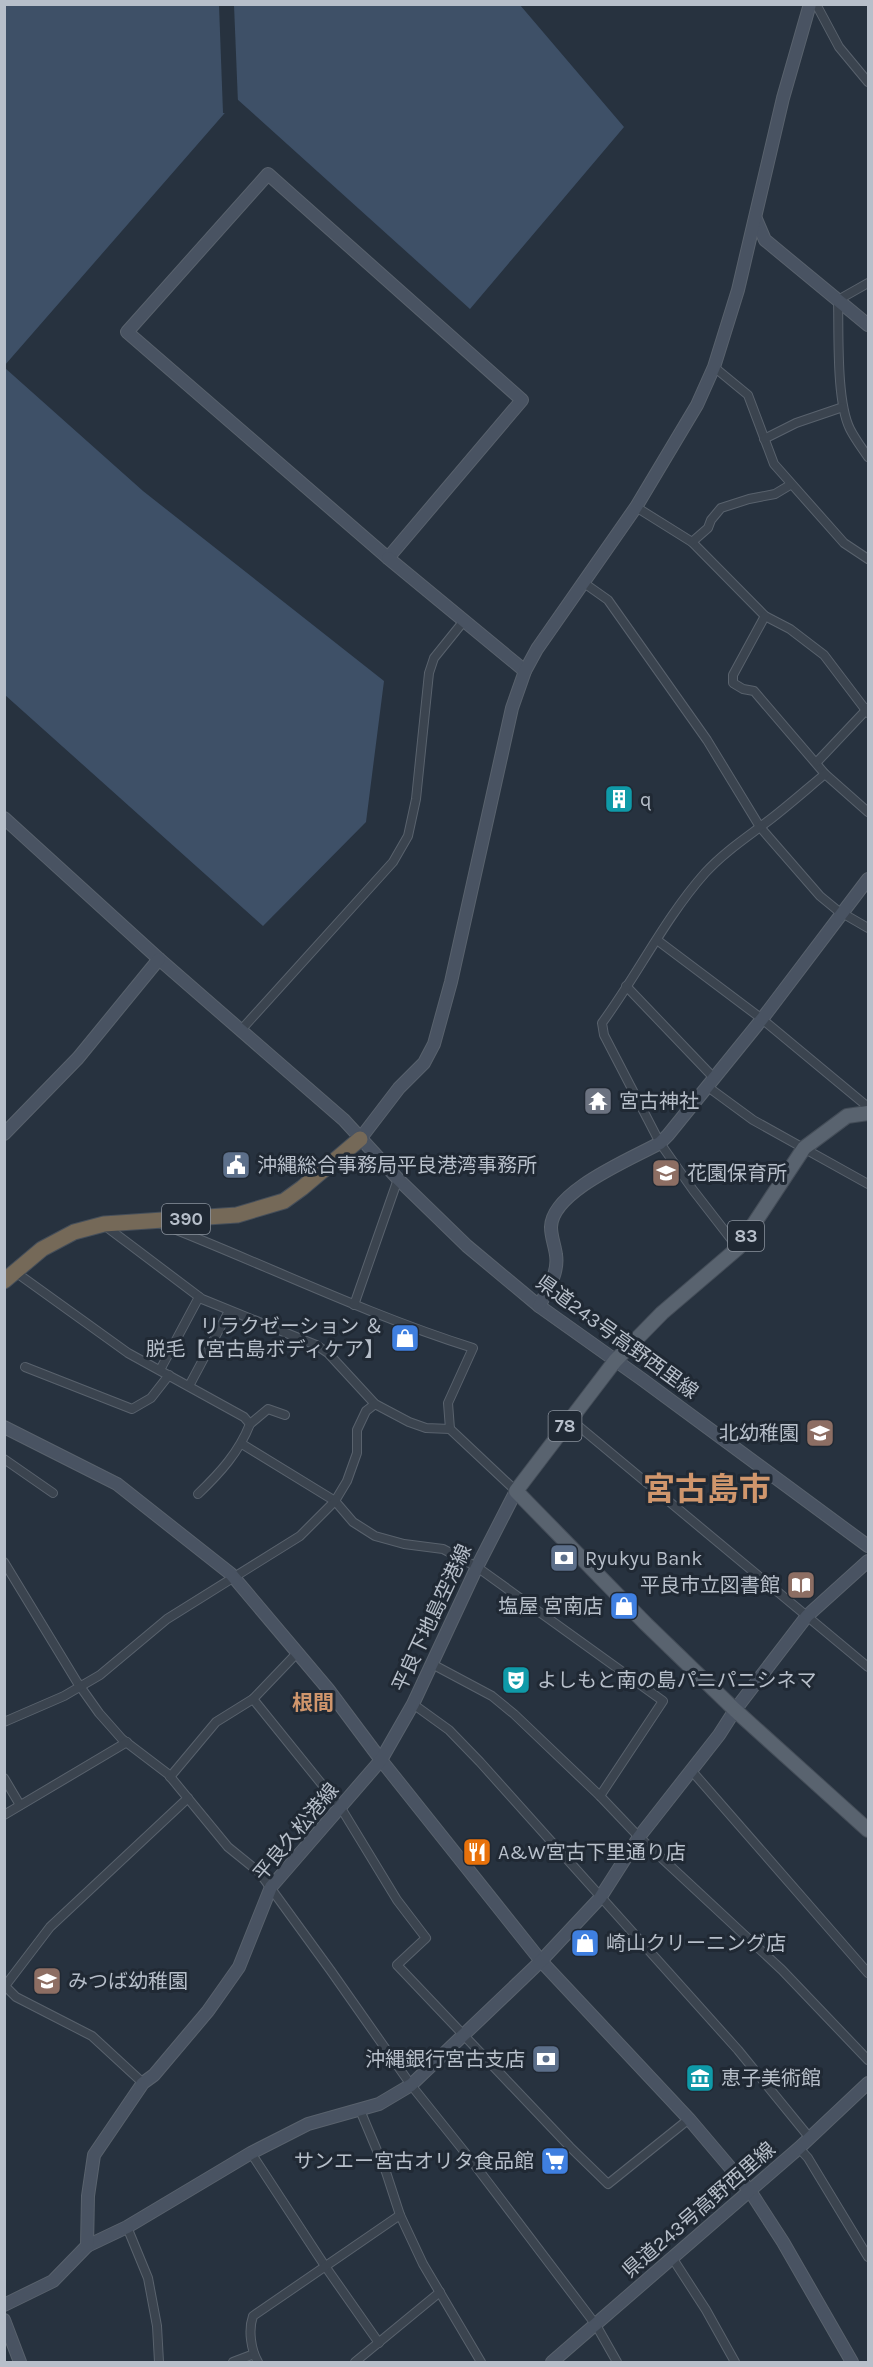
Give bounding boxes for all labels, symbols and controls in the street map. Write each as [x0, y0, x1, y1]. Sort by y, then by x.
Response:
building icon: q [603, 783, 635, 815]
place label: q [640, 788, 652, 811]
temple icon: 宮古神社 [582, 1085, 614, 1117]
place label: 宮古神社 [619, 1090, 699, 1113]
public building icon: 沖縄総合事務局平良港湾事務所 [220, 1149, 252, 1181]
place label: 沖縄総合事務局平良港湾事務所 [257, 1154, 537, 1177]
school or university icon: 花園保育所 [650, 1157, 682, 1189]
place label: 花園保育所 [687, 1162, 787, 1185]
road number: 390 [162, 1204, 210, 1234]
road number: 83 [728, 1221, 764, 1251]
street label: 県道243号高野西里線 [532, 1271, 702, 1403]
place label: リラクゼーション ＆ 脱毛【宮古島ボディケア】 [145, 1315, 384, 1361]
shop icon: リラクゼーション ＆ 脱毛【宮古島ボディケア】 [389, 1322, 421, 1354]
road number: 78 [548, 1411, 582, 1441]
school or university icon: 北幼稚園 [804, 1417, 836, 1449]
place label: 北幼稚園 [719, 1422, 799, 1445]
district label: 宮古島市 [643, 1471, 771, 1508]
street label: 平良下地島空港線 [388, 1541, 476, 1695]
bank icon: Ryukyu Bank [548, 1542, 580, 1574]
place label: Ryukyu Bank [585, 1547, 703, 1570]
library icon: 平良市立図書館 [785, 1569, 817, 1601]
place label: 平良市立図書館 [640, 1574, 780, 1597]
shop icon: 塩屋 宮南店 [608, 1590, 640, 1622]
place label: 塩屋 宮南店 [498, 1595, 603, 1618]
theatre icon: よしもと南の島パニパニシネマ [500, 1664, 532, 1696]
place label: よしもと南の島パニパニシネマ [537, 1669, 817, 1692]
district label: 根間 [292, 1691, 334, 1715]
street label: 平良久松港線 [249, 1779, 343, 1885]
restaurant icon: A&W宮古下里通り店 [461, 1836, 493, 1868]
place label: A&W宮古下里通り店 [498, 1841, 686, 1864]
shop icon: 崎山クリーニング店 [569, 1927, 601, 1959]
place label: 崎山クリーニング店 [606, 1932, 786, 1955]
school or university icon: みつば幼稚園 [31, 1965, 63, 1997]
place label: みつば幼稚園 [68, 1970, 188, 1993]
bank icon: 沖縄銀行宮古支店 [530, 2043, 562, 2075]
place label: 沖縄銀行宮古支店 [365, 2048, 525, 2071]
museum icon: 恵子美術館 [684, 2062, 716, 2094]
place label: 恵子美術館 [721, 2067, 821, 2090]
street label: 県道243号高野西里線 [618, 2137, 780, 2283]
supermarket icon: サンエー宮古オリタ食品館 [539, 2145, 571, 2177]
place label: サンエー宮古オリタ食品館 [294, 2150, 534, 2173]

